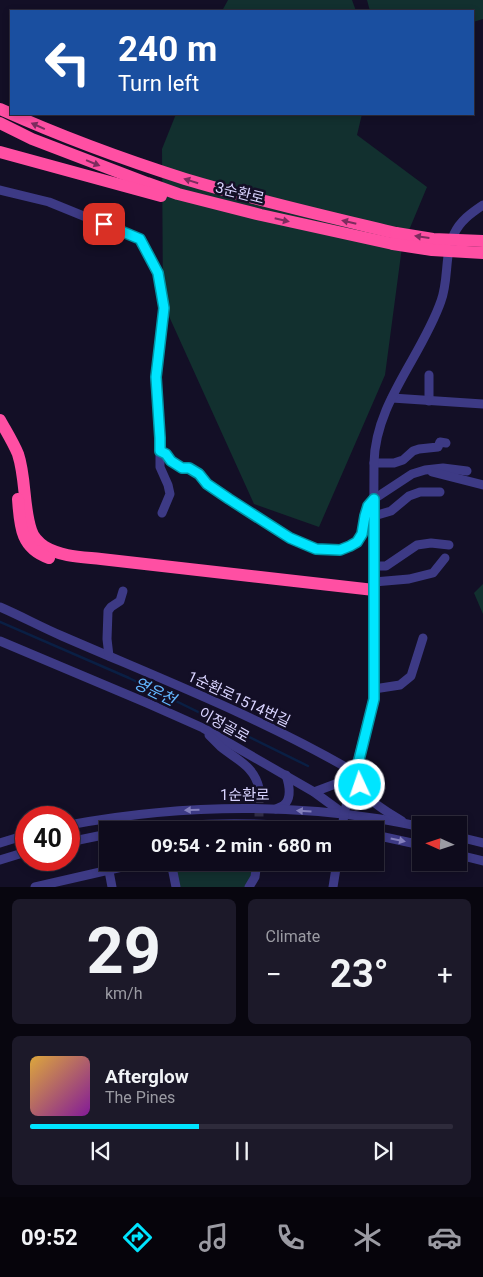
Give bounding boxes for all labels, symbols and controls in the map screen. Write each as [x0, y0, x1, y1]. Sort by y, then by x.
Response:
text: 240 m [118, 29, 217, 70]
icon: left [35, 30, 100, 95]
text: Turn left [118, 71, 199, 96]
one-way arrow [31, 121, 45, 129]
one-way arrow [86, 159, 100, 167]
one-way arrow [184, 176, 199, 184]
street label: 3순환로 [214, 178, 266, 208]
pin [83, 203, 125, 245]
icon: arrive [90, 210, 118, 238]
one-way arrow [274, 216, 289, 224]
one-way arrow [341, 218, 356, 226]
one-way arrow [414, 233, 430, 241]
street label: 1순환로1514번길 [185, 667, 293, 731]
water label: 영운천 [131, 673, 181, 711]
street label: 이정골로 [195, 704, 253, 746]
position arrow [333, 758, 385, 810]
street label: 1순환로 [220, 786, 270, 804]
speed limit sign: 40 [15, 806, 80, 871]
one-way arrow [183, 806, 199, 814]
one-way arrow [296, 807, 312, 815]
north arrow [412, 816, 468, 871]
map controls [412, 816, 467, 871]
text: 09:54 · 2 min · 680 m [151, 834, 332, 857]
one-way arrow [391, 836, 406, 844]
text: 29 [86, 913, 161, 989]
text: Climate [266, 927, 320, 946]
text: 23° [330, 952, 389, 996]
text: − [266, 958, 282, 991]
text: + [437, 958, 453, 991]
text: km/h [105, 984, 143, 1003]
text: Afterglow [105, 1065, 189, 1088]
text: The Pines [105, 1088, 175, 1107]
icon: previous [87, 1137, 115, 1165]
icon: pause [228, 1137, 256, 1165]
icon: next [369, 1137, 397, 1165]
icon: directions [120, 1220, 155, 1255]
icon: music [196, 1220, 231, 1255]
icon: phone [273, 1220, 308, 1255]
icon: climate [350, 1220, 385, 1255]
icon: car [427, 1220, 462, 1255]
text: 09:52 [21, 1225, 78, 1250]

